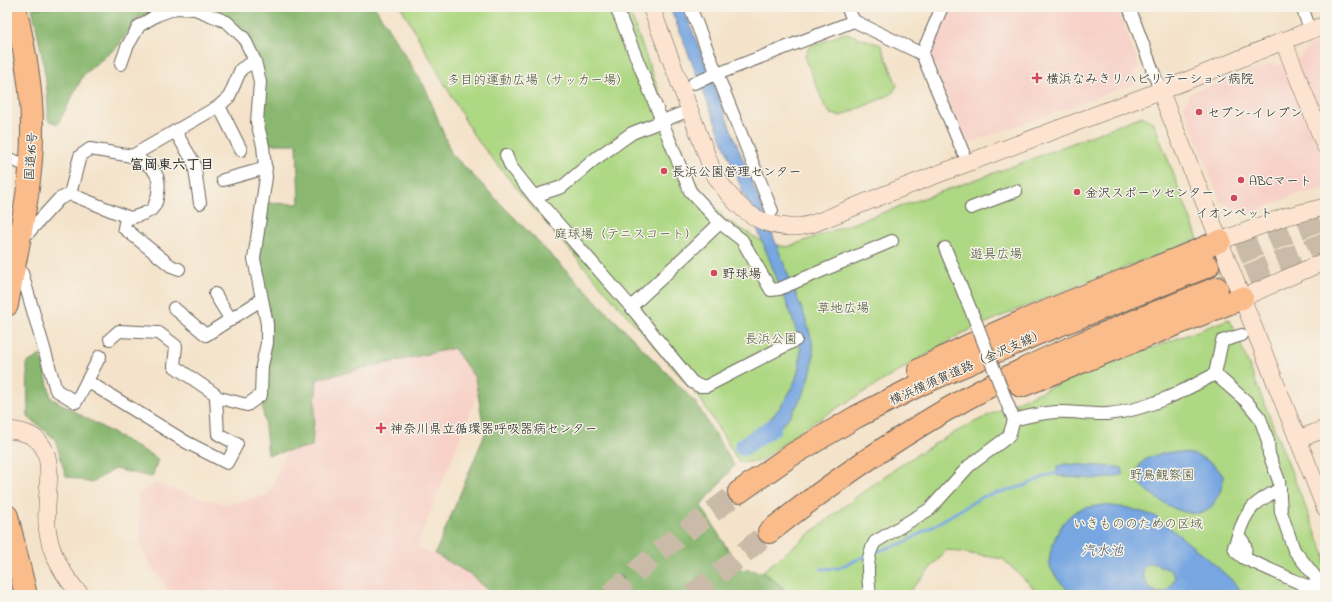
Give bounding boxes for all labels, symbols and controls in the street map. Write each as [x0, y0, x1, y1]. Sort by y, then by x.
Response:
place label: 横浜なみきリハビリテーション病院 [1046, 70, 1254, 89]
park label: 多目的運動広場（サッカー場） [447, 71, 629, 90]
marker: 横浜なみきリハビリテーション病院 [1031, 72, 1043, 84]
place label: セブン-イレブン [1207, 104, 1303, 123]
marker: セブン-イレブン [1194, 107, 1204, 117]
street label: 国道16号 [20, 131, 43, 181]
district label: 富岡東六丁目 [130, 155, 214, 176]
place label: 長浜公園管理センター [672, 163, 801, 182]
marker: 長浜公園管理センター [659, 166, 669, 176]
place label: ABCマート [1249, 172, 1312, 191]
marker: ABCマート [1236, 175, 1246, 185]
place label: 金沢スポーツセンター [1085, 184, 1214, 203]
marker: 金沢スポーツセンター [1072, 187, 1082, 197]
marker: イオンペット [1229, 193, 1239, 203]
place label: イオンペット [1195, 204, 1273, 223]
park label: 庭球場（テニスコート） [554, 225, 698, 244]
park label: 遊具広場 [970, 245, 1022, 264]
place label: 野球場 [722, 265, 761, 284]
marker: 野球場 [709, 268, 719, 278]
park label: 草地広場 [817, 299, 869, 318]
street label: 横浜横須賀道路（金沢支線） [887, 324, 1049, 410]
park label: 長浜公園 [745, 330, 797, 349]
place label: 神奈川県立循環器呼吸器病センター [390, 420, 597, 439]
marker: 神奈川県立循環器呼吸器病センター [375, 422, 387, 434]
park label: 野鳥観察園 [1129, 466, 1195, 485]
park label: いきもののための区域 [1073, 515, 1203, 534]
water label: 汽水池 [1081, 541, 1124, 562]

